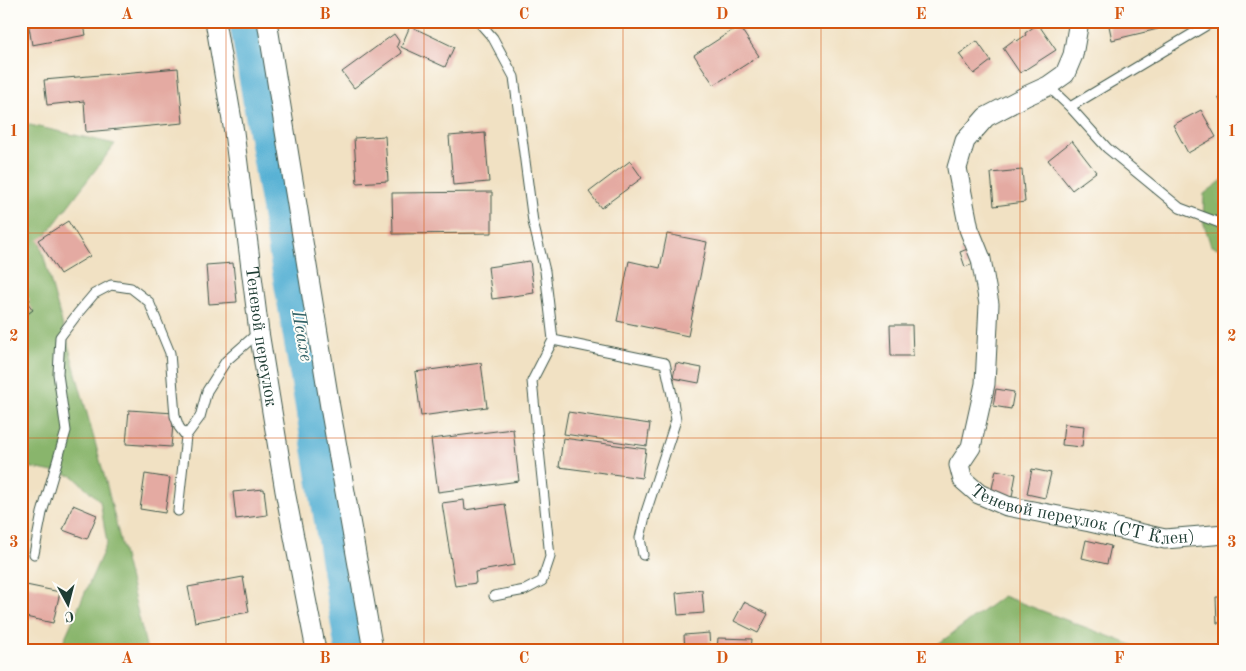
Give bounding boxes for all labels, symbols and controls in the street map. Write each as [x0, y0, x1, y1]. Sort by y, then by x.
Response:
text: A [121, 7, 133, 23]
text: B [319, 7, 331, 23]
text: C [519, 7, 529, 23]
text: D [716, 7, 728, 23]
text: E [915, 7, 927, 23]
text: F [1114, 7, 1125, 23]
text: 1 [9, 124, 19, 140]
text: 1 [1227, 124, 1237, 140]
street label: Теневой переулок [242, 265, 280, 408]
water label: Псахе [287, 308, 315, 363]
text: 2 [9, 329, 19, 345]
text: 2 [1227, 329, 1237, 345]
street label: Теневой переулок (СТ Клен) [966, 481, 1195, 548]
text: 3 [9, 535, 19, 551]
text: 3 [1227, 535, 1237, 551]
north arrow [42, 578, 92, 628]
text: С [64, 608, 75, 623]
text: A [121, 651, 133, 667]
text: B [319, 651, 331, 667]
text: C [519, 651, 529, 667]
text: D [716, 651, 728, 667]
text: E [915, 651, 927, 667]
text: F [1114, 651, 1125, 667]

